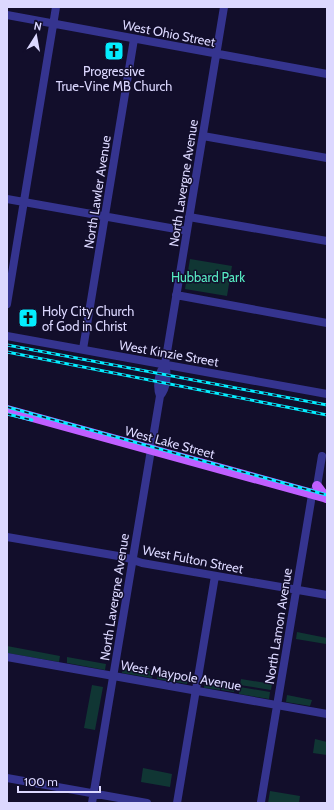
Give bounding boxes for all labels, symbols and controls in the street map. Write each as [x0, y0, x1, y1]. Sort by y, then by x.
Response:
north arrow [16, 16, 56, 56]
street label: West Ohio Street [121, 16, 217, 50]
text: N [33, 19, 43, 34]
church icon: Progressive True-Vine MB Church [103, 40, 125, 62]
place label: Progressive True-Vine MB Church [56, 63, 172, 94]
street label: North Lavergne Avenue [165, 118, 201, 248]
street label: North Lawler Avenue [80, 134, 114, 250]
park label: Hubbard Park [171, 269, 245, 285]
place label: Holy City Church of God in Christ [42, 303, 134, 334]
church icon: Holy City Church of God in Christ [17, 307, 39, 329]
street label: West Kinzie Street [118, 336, 221, 370]
street label: West Lake Street [123, 422, 217, 462]
street label: North Lavergne Avenue [96, 532, 132, 662]
street label: West Fulton Street [141, 541, 245, 577]
street label: North Lamon Avenue [261, 566, 295, 685]
street label: West Maypole Avenue [119, 656, 243, 694]
scale bar [18, 768, 100, 794]
text: 100 m [24, 774, 58, 789]

